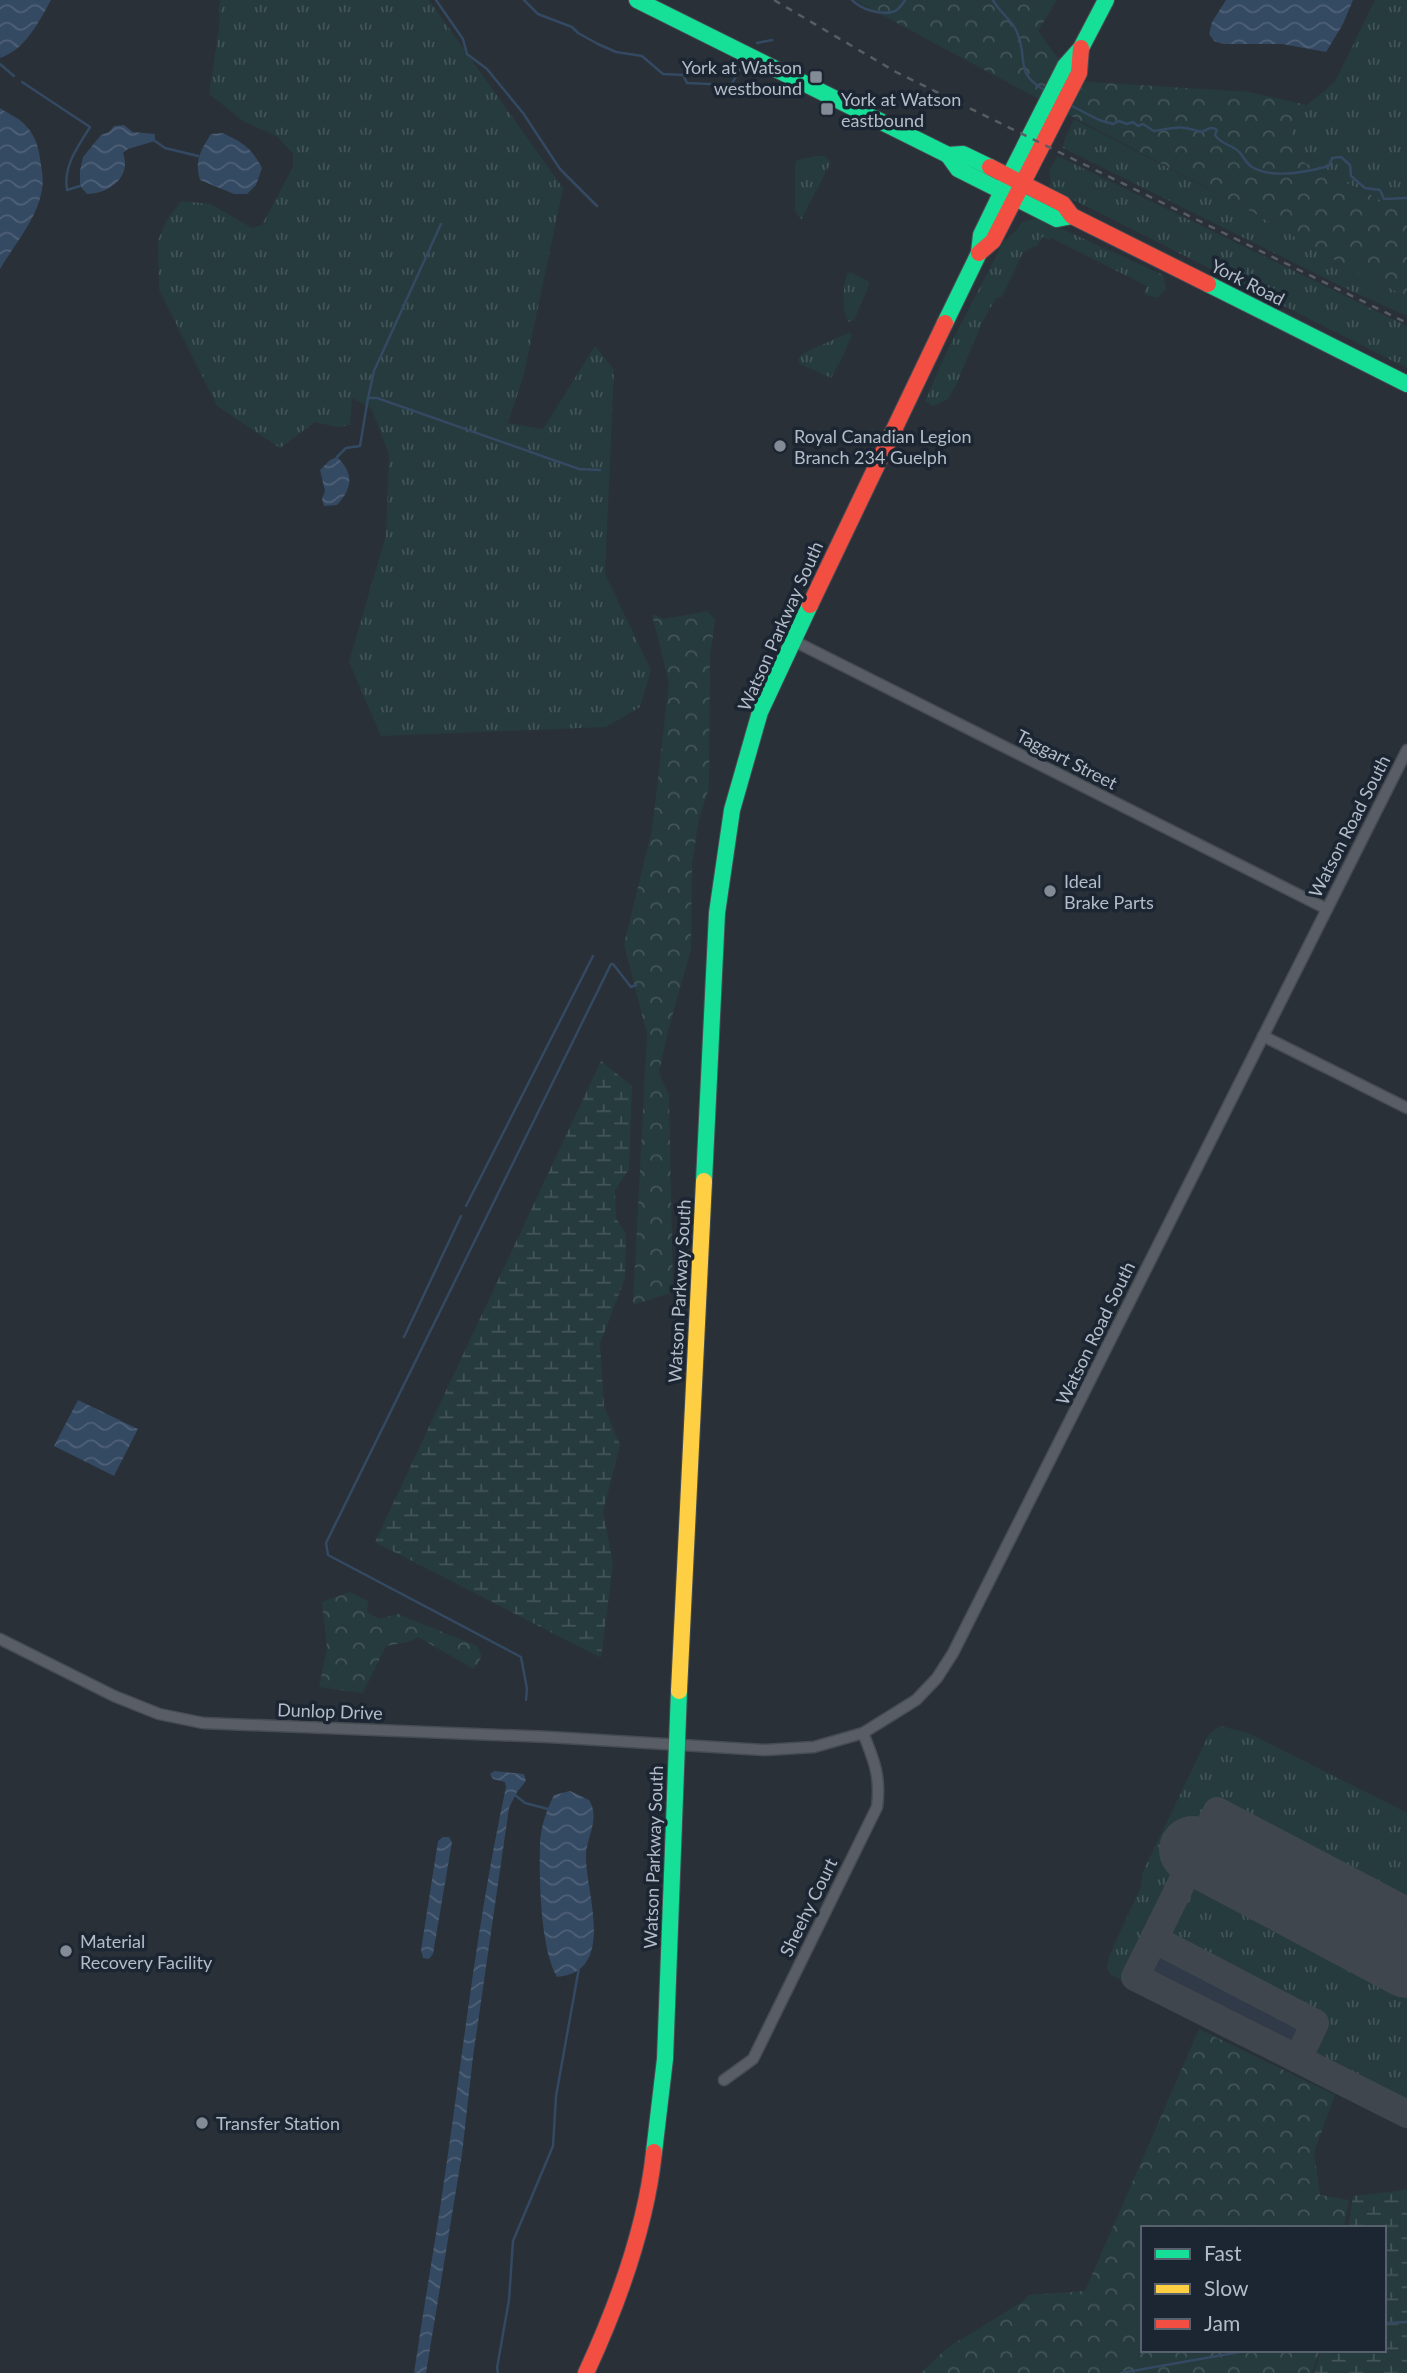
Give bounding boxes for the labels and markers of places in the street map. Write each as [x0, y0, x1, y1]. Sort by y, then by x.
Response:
place label: York at Watson westbound [682, 56, 802, 99]
marker: York at Watson westbound [808, 69, 824, 85]
place label: York at Watson eastbound [841, 88, 961, 131]
marker: York at Watson eastbound [819, 101, 835, 117]
place label: Royal Canadian Legion Branch 234 Guelph [794, 425, 972, 468]
marker: Royal Canadian Legion Branch 234 Guelph [772, 438, 788, 454]
place label: Ideal Brake Parts [1064, 870, 1154, 913]
marker: Ideal Brake Parts [1042, 883, 1058, 899]
place label: Material Recovery Facility [80, 1930, 213, 1973]
marker: Material Recovery Facility [58, 1943, 74, 1959]
place label: Transfer Station [216, 2112, 340, 2134]
marker: Transfer Station [194, 2115, 210, 2131]

